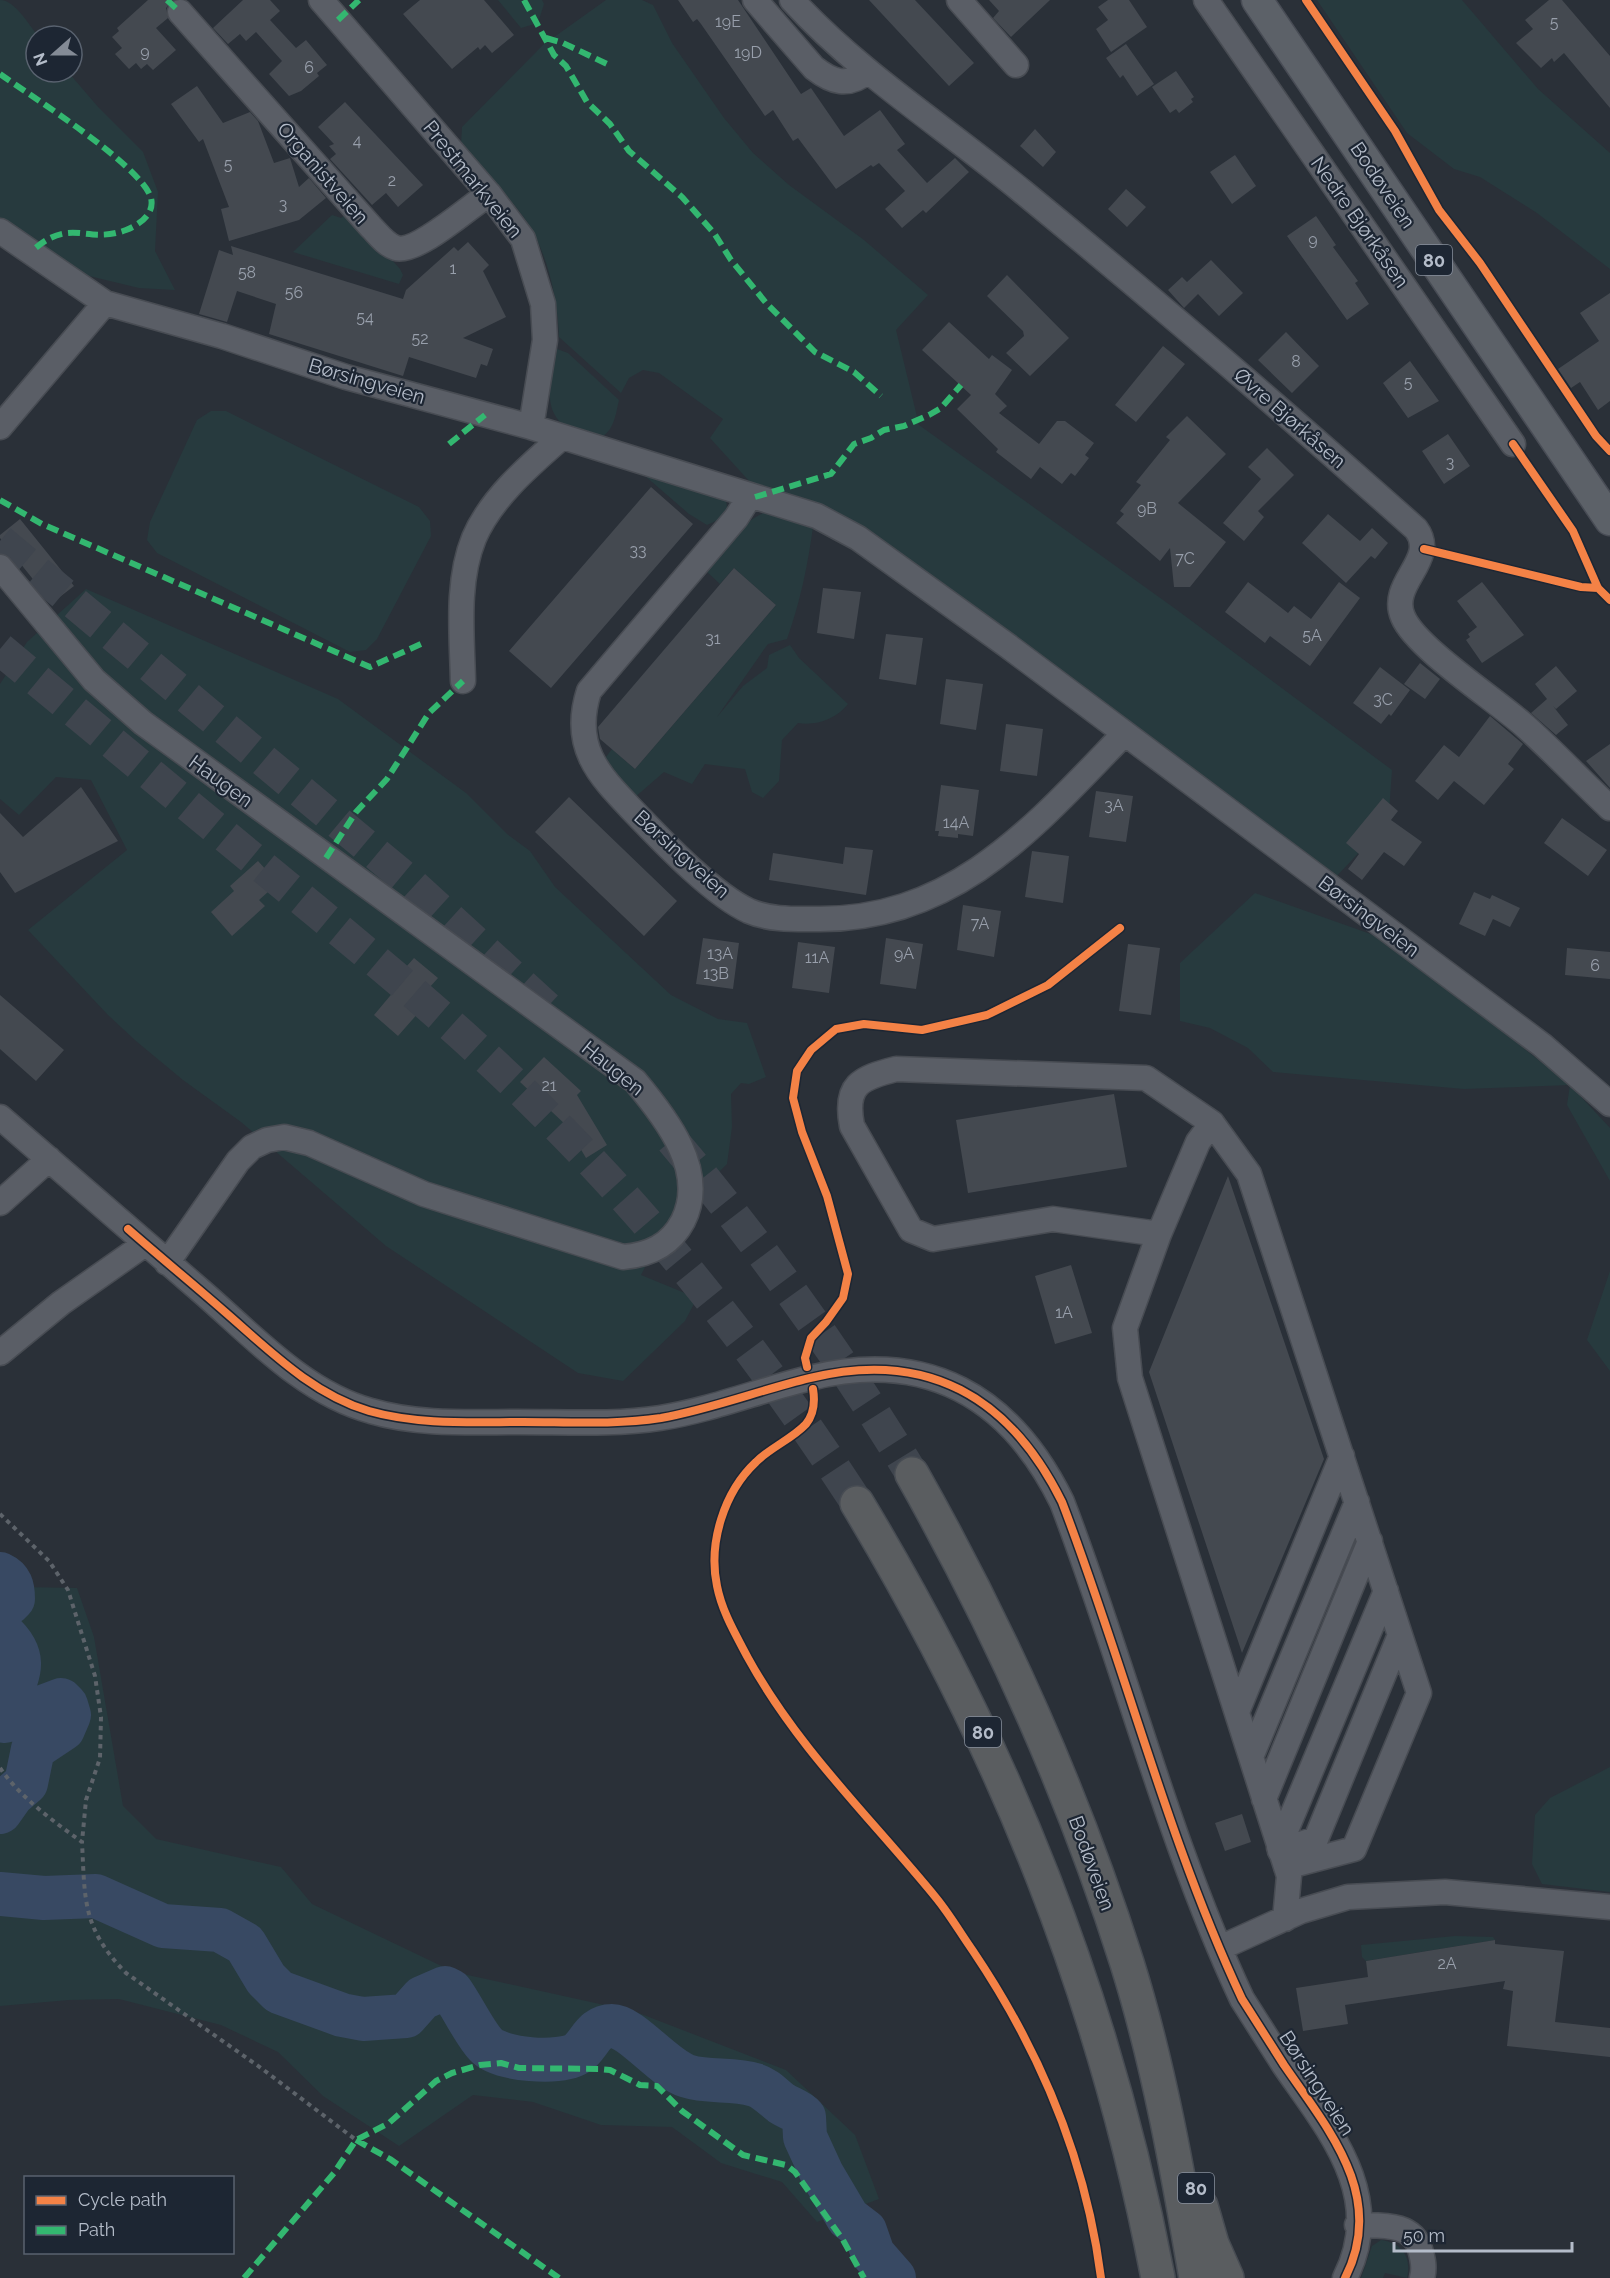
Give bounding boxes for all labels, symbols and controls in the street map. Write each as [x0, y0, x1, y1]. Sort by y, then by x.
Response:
house number: 19E [715, 12, 741, 31]
house number: 5 [1550, 13, 1559, 32]
north arrow [24, 24, 84, 84]
house number: 9 [140, 42, 150, 61]
house number: 19D [734, 43, 762, 62]
text: N [29, 50, 52, 68]
house number: 6 [304, 58, 314, 77]
street label: Prestmarkveien [418, 116, 528, 242]
street label: Organistveien [272, 117, 374, 229]
house number: 4 [353, 131, 362, 150]
street label: Bodøveien [1345, 137, 1421, 233]
street label: Nedre Bjørkåsen [1306, 152, 1414, 292]
house number: 5 [224, 155, 233, 174]
house number: 2 [388, 171, 396, 190]
house number: 3 [279, 195, 287, 214]
house number: 9 [1308, 230, 1318, 249]
road number: 80 [1416, 245, 1452, 275]
house number: 1 [450, 259, 457, 278]
house number: 58 [238, 263, 256, 282]
house number: 56 [285, 283, 303, 302]
house number: 54 [356, 308, 374, 327]
house number: 52 [411, 329, 429, 348]
house number: 8 [1291, 352, 1301, 371]
street label: Børsingveien [306, 353, 428, 409]
street label: Øvre Bjørkåsen [1229, 363, 1351, 473]
house number: 5 [1404, 373, 1413, 392]
house number: 3 [1446, 453, 1454, 472]
house number: 9B [1137, 499, 1157, 518]
house number: 33 [629, 541, 647, 560]
house number: 7C [1175, 549, 1195, 568]
house number: 5A [1302, 626, 1322, 645]
house number: 31 [705, 629, 721, 648]
house number: 3C [1373, 690, 1393, 709]
street label: Haugen [184, 750, 258, 812]
house number: 3A [1104, 796, 1124, 815]
street label: Børsingveien [629, 805, 735, 903]
house number: 14A [943, 813, 969, 832]
street label: Børsingveien [1314, 870, 1424, 962]
house number: 7A [971, 914, 990, 933]
house number: 13A [707, 944, 733, 963]
house number: 9A [894, 944, 914, 963]
house number: 11A [805, 948, 829, 967]
house number: 6 [1590, 956, 1600, 975]
house number: 13B [703, 964, 729, 983]
street label: Haugen [577, 1036, 649, 1100]
house number: 21 [541, 1076, 557, 1095]
house number: 1A [1055, 1303, 1073, 1322]
road number: 80 [965, 1717, 1001, 1747]
street label: Bodøveien [1064, 1812, 1120, 1914]
house number: 2A [1437, 1954, 1457, 1973]
street label: Børsingveien [1274, 2026, 1360, 2140]
road number: 80 [1178, 2173, 1214, 2203]
legend [24, 2176, 234, 2254]
text: Cycle path [78, 2189, 167, 2210]
scale bar [1394, 2215, 1572, 2253]
text: Path [78, 2219, 115, 2240]
text: 50 m [1403, 2225, 1445, 2246]

